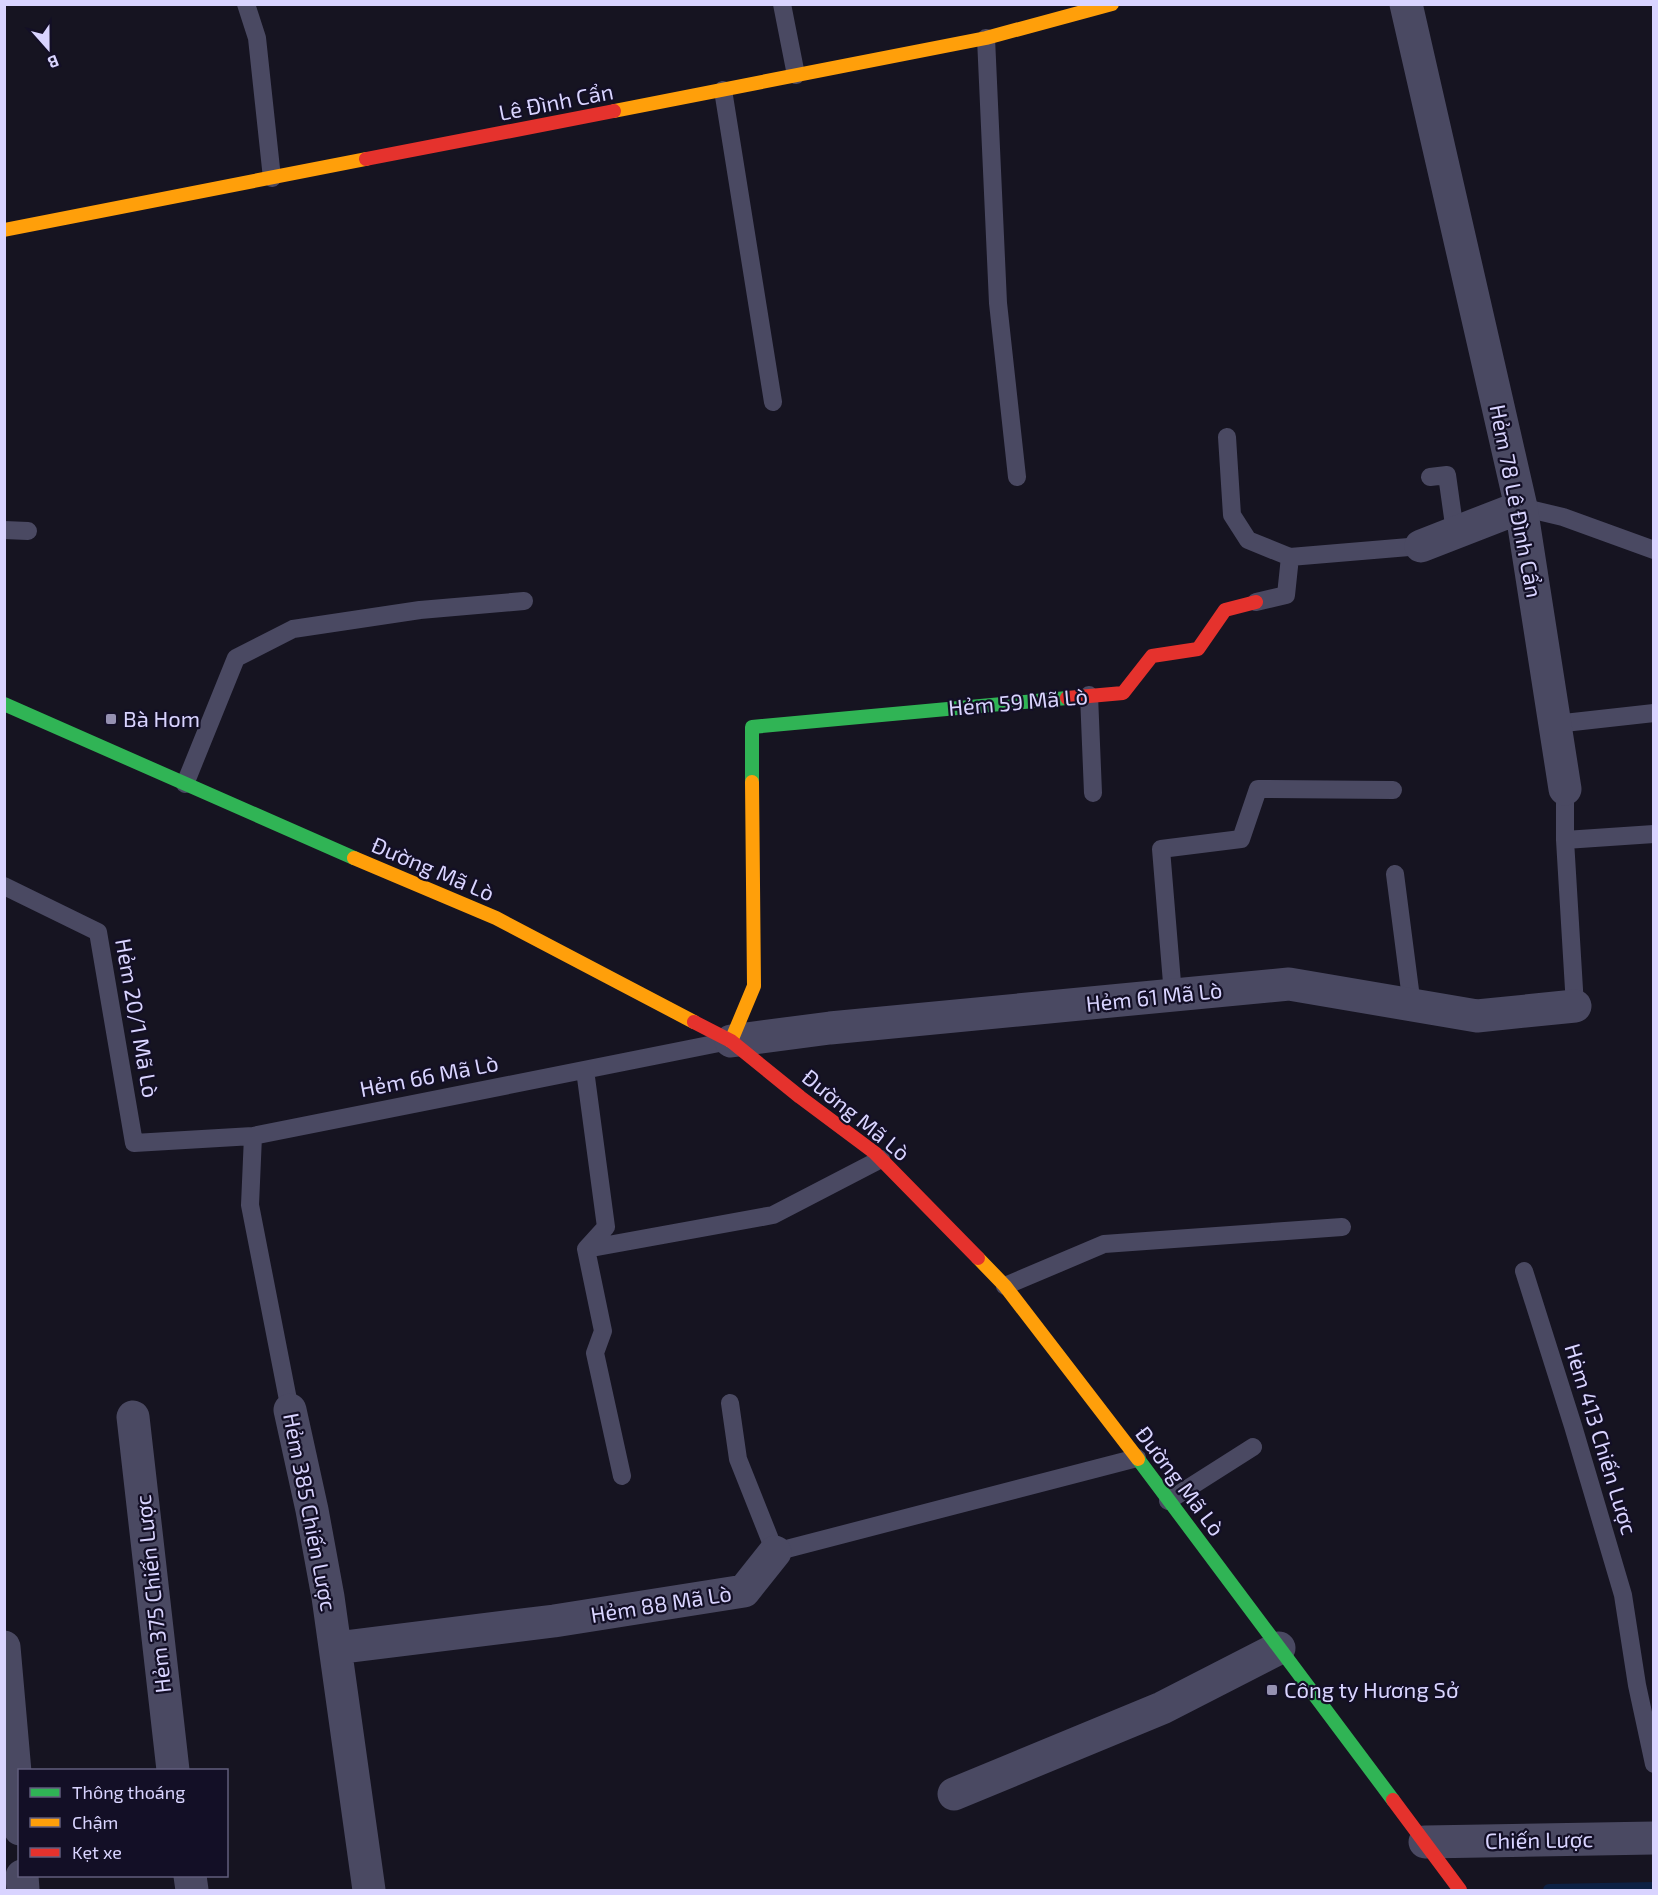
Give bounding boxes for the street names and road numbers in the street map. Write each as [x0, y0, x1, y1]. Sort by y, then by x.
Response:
street label: Lê Đình Cẩn [496, 77, 615, 125]
street label: Hẻm 78 Lê Đình Cẩn [1485, 402, 1548, 600]
street label: Hẻm 59 Mã Lò [947, 682, 1089, 720]
street label: Đường Mã Lò [368, 831, 499, 906]
street label: Hẻm 20/1 Mã Lò [111, 936, 165, 1100]
street label: Hẻm 61 Mã Lò [1084, 976, 1223, 1016]
street label: Hẻm 66 Mã Lò [357, 1049, 500, 1101]
street label: Đường Mã Lò [798, 1063, 916, 1165]
street label: Hėm 413 Chiến Lược [1561, 1340, 1643, 1537]
street label: Hẻm 385 Chiến Lược [279, 1411, 343, 1613]
street label: Đường Mã Lò [1131, 1420, 1230, 1540]
street label: Hẻm 375 Chiến Lược [129, 1494, 175, 1694]
street label: Hẻm 88 Mã Lò [589, 1579, 733, 1627]
street label: Chiến Lược [1485, 1825, 1593, 1853]

